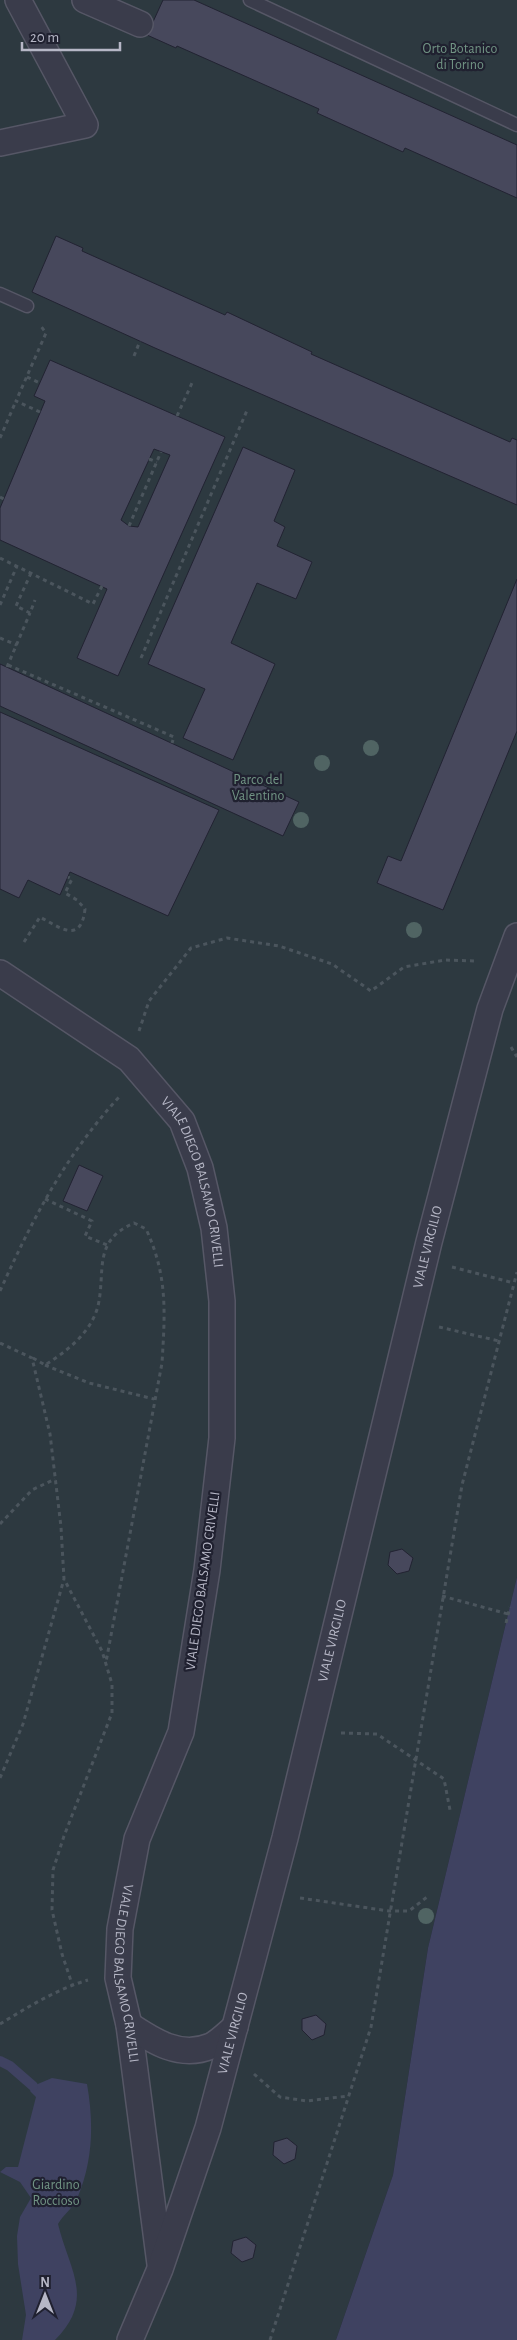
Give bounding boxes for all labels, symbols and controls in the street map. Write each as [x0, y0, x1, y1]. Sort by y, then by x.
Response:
scale bar [22, 20, 120, 52]
text: 20 m [30, 30, 59, 45]
park label: Orto Botanico di Torino [423, 42, 498, 72]
park label: Parco del Valentino [232, 773, 284, 803]
street label: VIALE DIEGO BALSAMO CRIVELLI [158, 1094, 225, 1268]
street label: VIALE VIRGILIO [411, 1204, 445, 1290]
street label: VIALE DIEGO BALSAMO CRIVELLI [184, 1491, 222, 1671]
street label: VIALE VIRGILIO [316, 1598, 349, 1683]
street label: VIALE DIEGO BALSAMO CRIVELLI [111, 1883, 141, 2063]
street label: VIALE VIRGILIO [216, 1991, 251, 2076]
park label: Giardino Roccioso [32, 2178, 80, 2208]
north arrow [20, 2270, 70, 2320]
text: N [40, 2276, 50, 2290]

